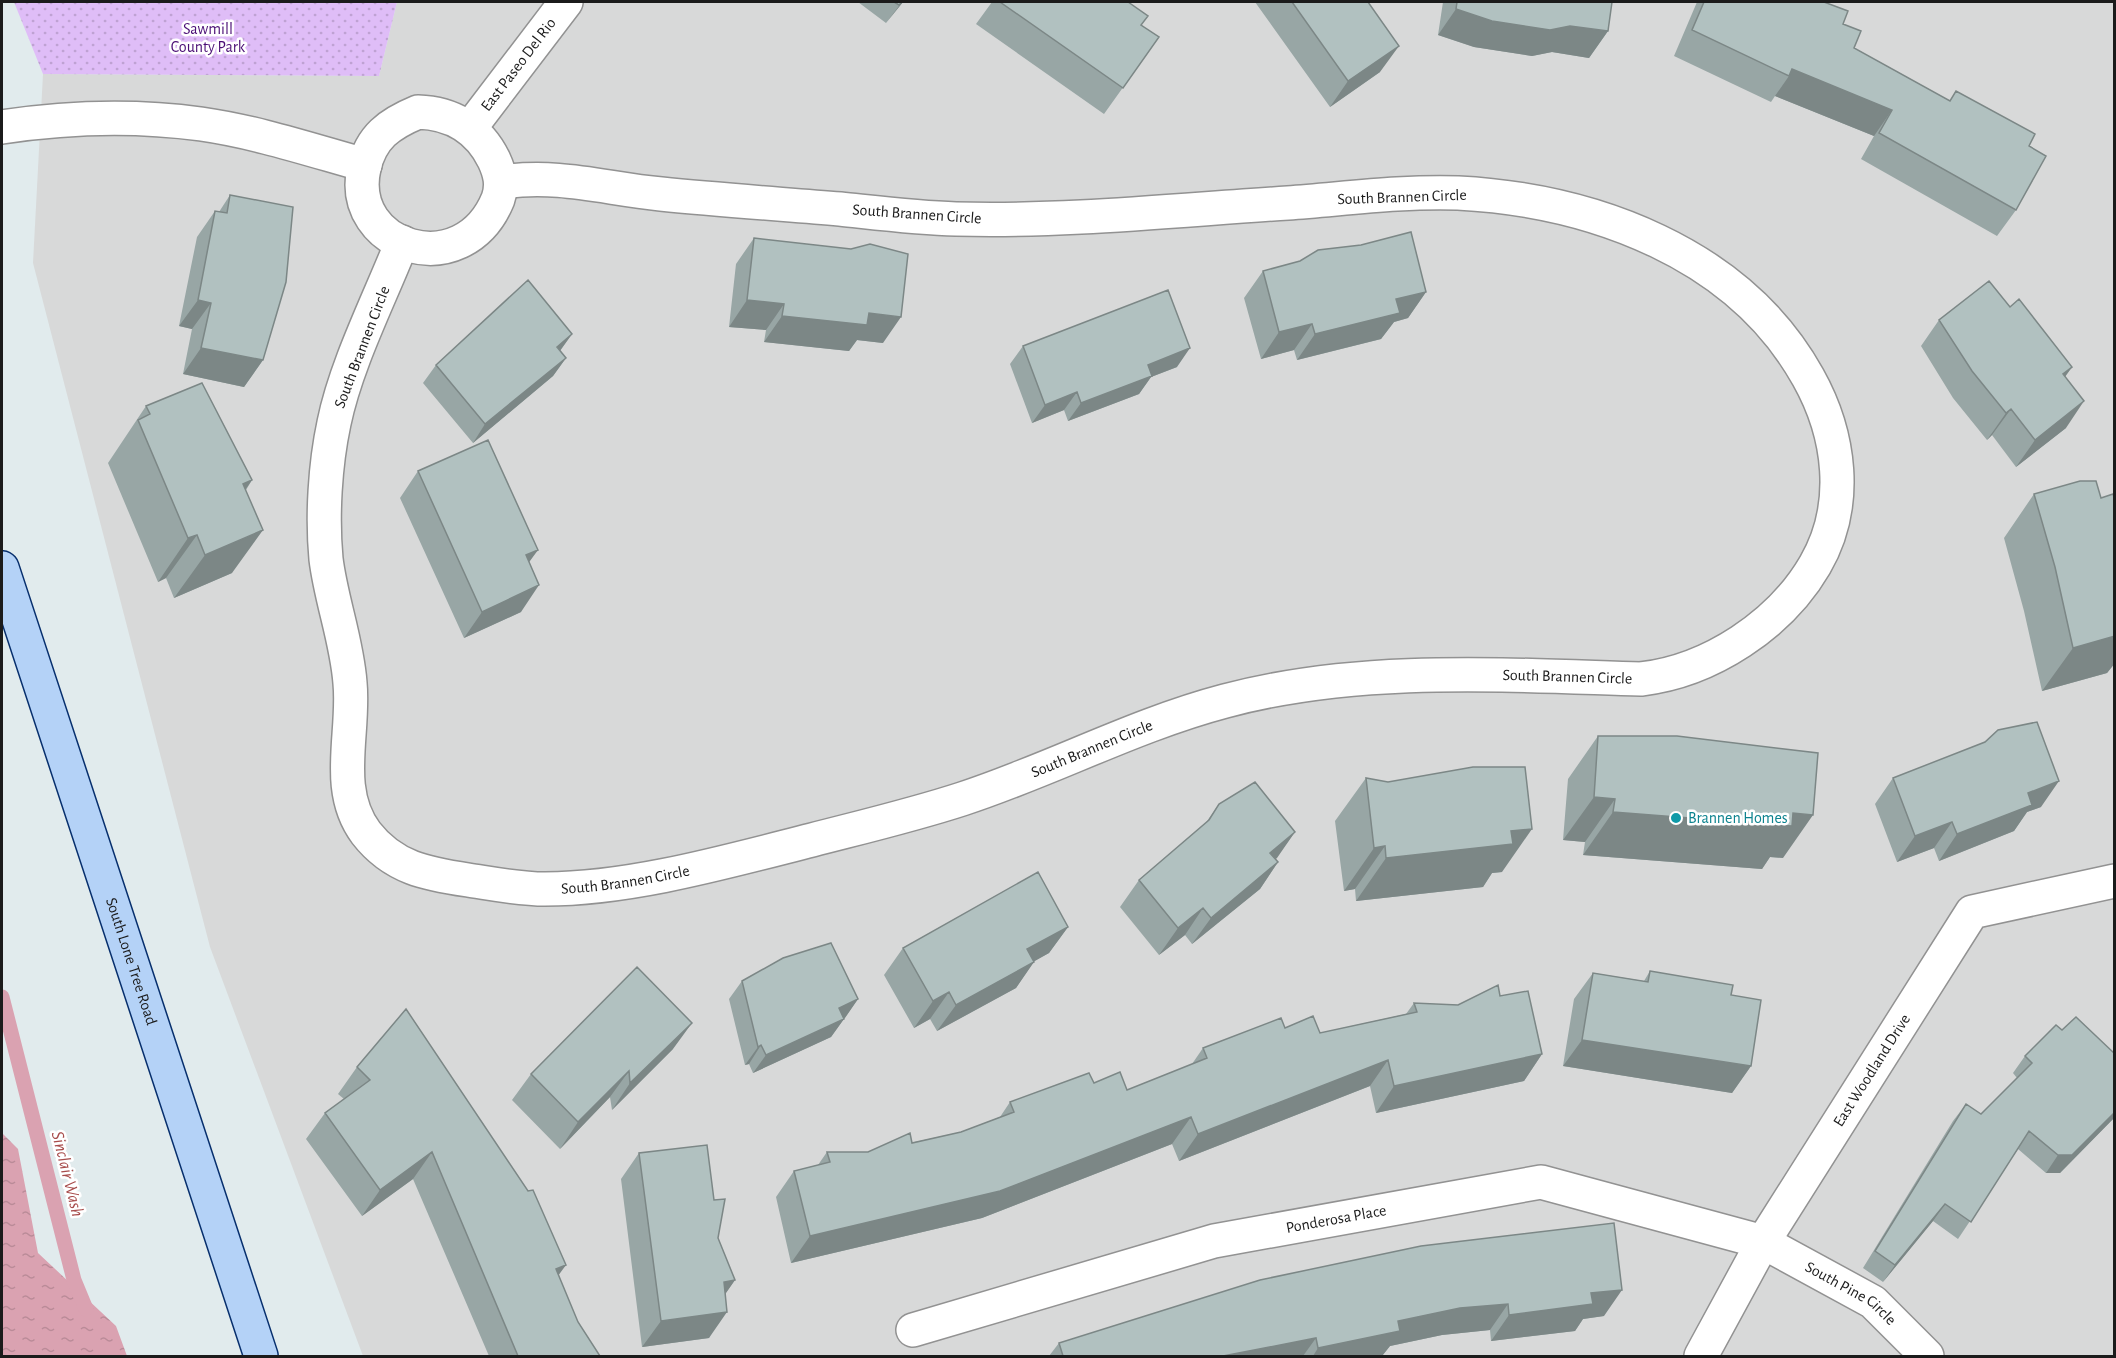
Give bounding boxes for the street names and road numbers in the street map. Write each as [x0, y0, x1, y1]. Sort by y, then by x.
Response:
street label: East Paseo Del Rio [478, 15, 559, 114]
street label: South Brannen Circle [1337, 187, 1467, 207]
street label: South Brannen Circle [852, 202, 982, 226]
street label: South Brannen Circle [331, 284, 393, 410]
street label: South Brannen Circle [1502, 667, 1632, 687]
street label: South Brannen Circle [1029, 717, 1155, 781]
street label: South Brannen Circle [561, 862, 691, 897]
street label: South Lone Tree Road [103, 896, 160, 1027]
street label: East Woodland Drive [1830, 1011, 1913, 1129]
street label: Ponderosa Place [1285, 1202, 1388, 1236]
street label: South Pine Circle [1803, 1259, 1899, 1328]

